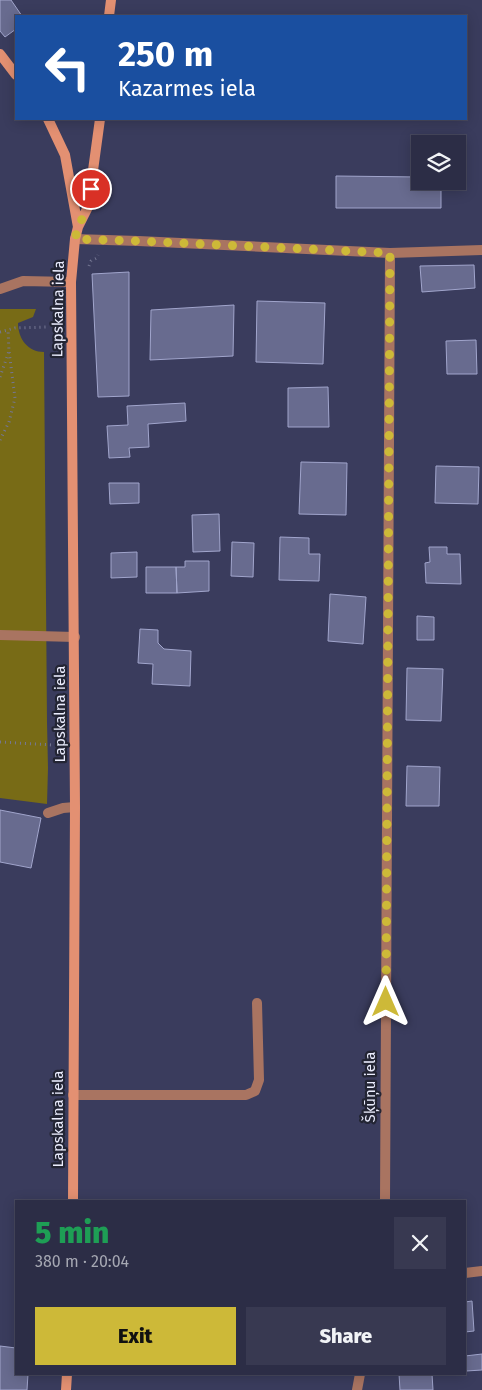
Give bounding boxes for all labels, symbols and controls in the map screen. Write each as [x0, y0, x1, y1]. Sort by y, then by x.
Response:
text: 250 m [118, 33, 213, 75]
icon: left [35, 35, 100, 100]
text: Kazarmes iela [118, 75, 256, 102]
map controls [411, 135, 466, 190]
button: layers [411, 135, 466, 190]
pin [70, 168, 112, 210]
icon: arrive [77, 175, 105, 203]
street label: Lapskalna iela [48, 260, 68, 358]
street label: Lapskalna iela [51, 665, 69, 763]
position arrow [359, 975, 411, 1027]
street label: Šķūņu iela [361, 1052, 380, 1122]
street label: Lapskalna iela [49, 1070, 67, 1168]
text: 5 min [35, 1215, 109, 1251]
button: close [394, 1217, 446, 1269]
text: 380 m · 20:04 [35, 1252, 129, 1271]
button: Exit [35, 1307, 236, 1365]
button: Share [246, 1307, 446, 1365]

